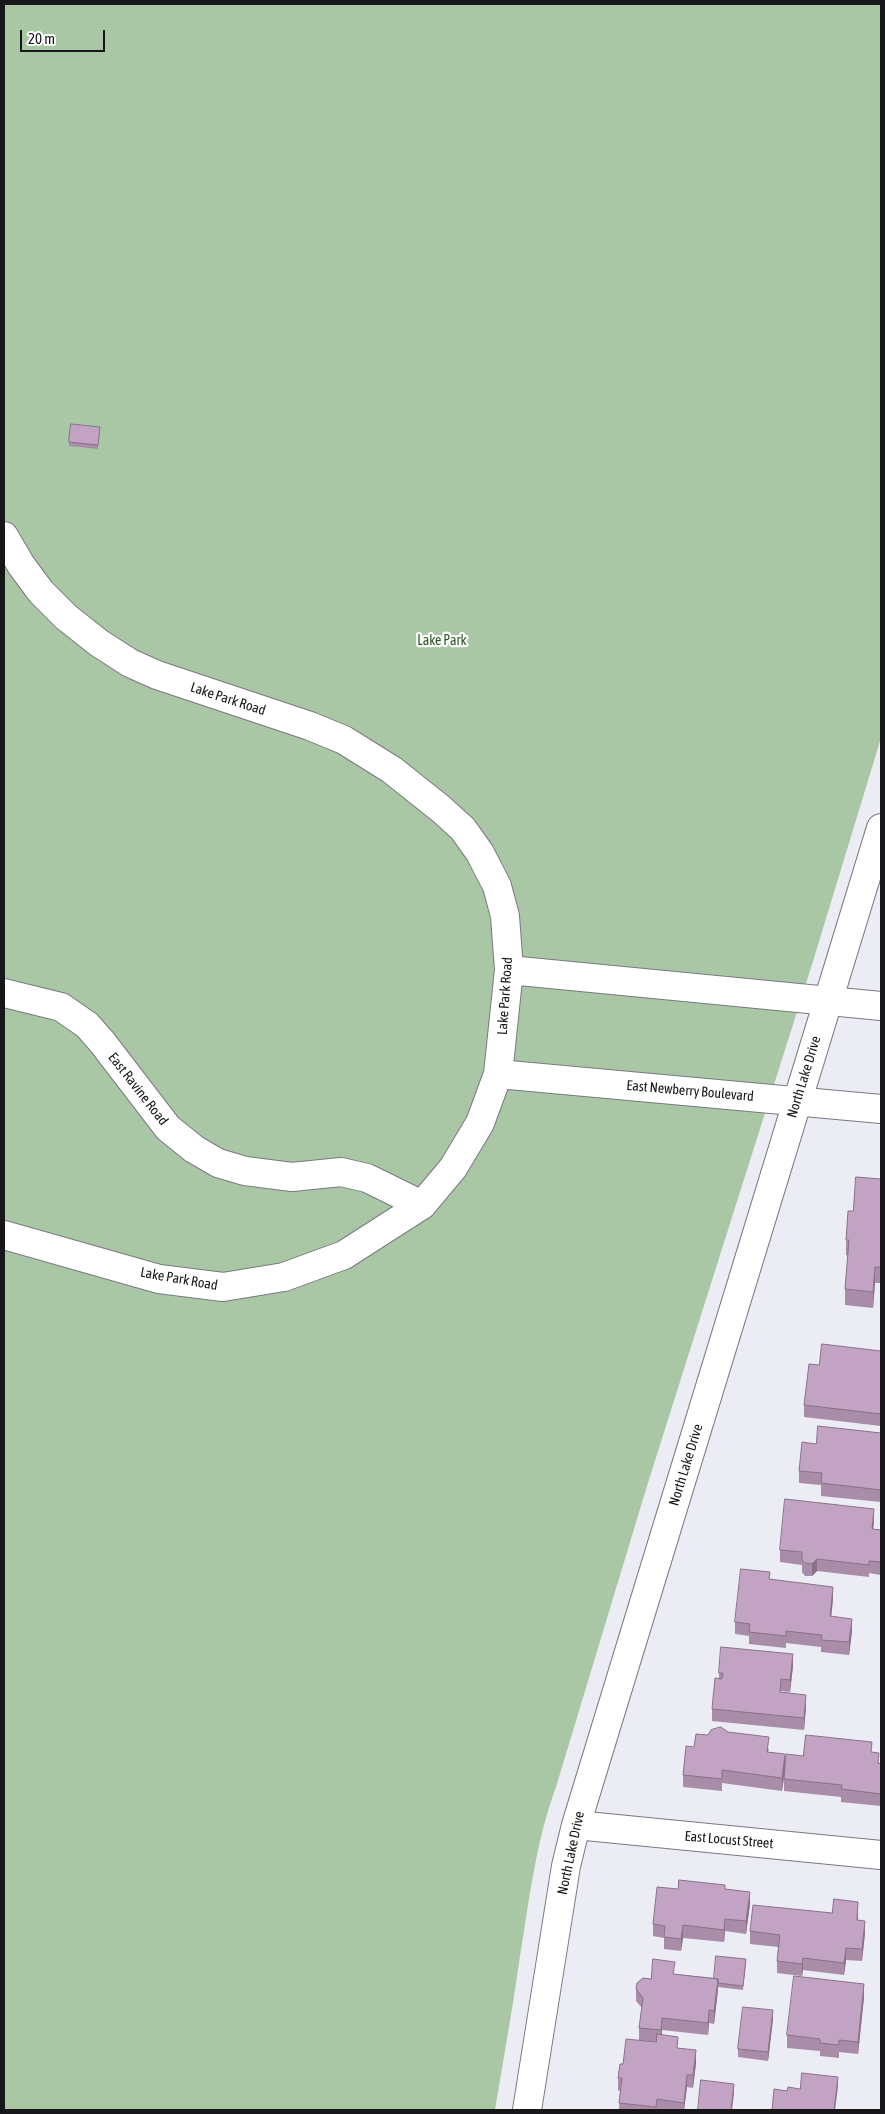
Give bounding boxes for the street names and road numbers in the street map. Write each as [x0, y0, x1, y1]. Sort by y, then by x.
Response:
street label: Lake Park Road [188, 679, 268, 719]
street label: Lake Park Road [494, 956, 516, 1036]
street label: North Lake Drive [784, 1034, 824, 1120]
street label: East Ravine Road [104, 1049, 172, 1129]
street label: East Newberry Boulevard [626, 1077, 754, 1105]
street label: Lake Park Road [139, 1264, 219, 1294]
street label: North Lake Drive [666, 1422, 706, 1508]
street label: North Lake Drive [554, 1810, 588, 1896]
street label: East Locust Street [684, 1828, 774, 1852]

